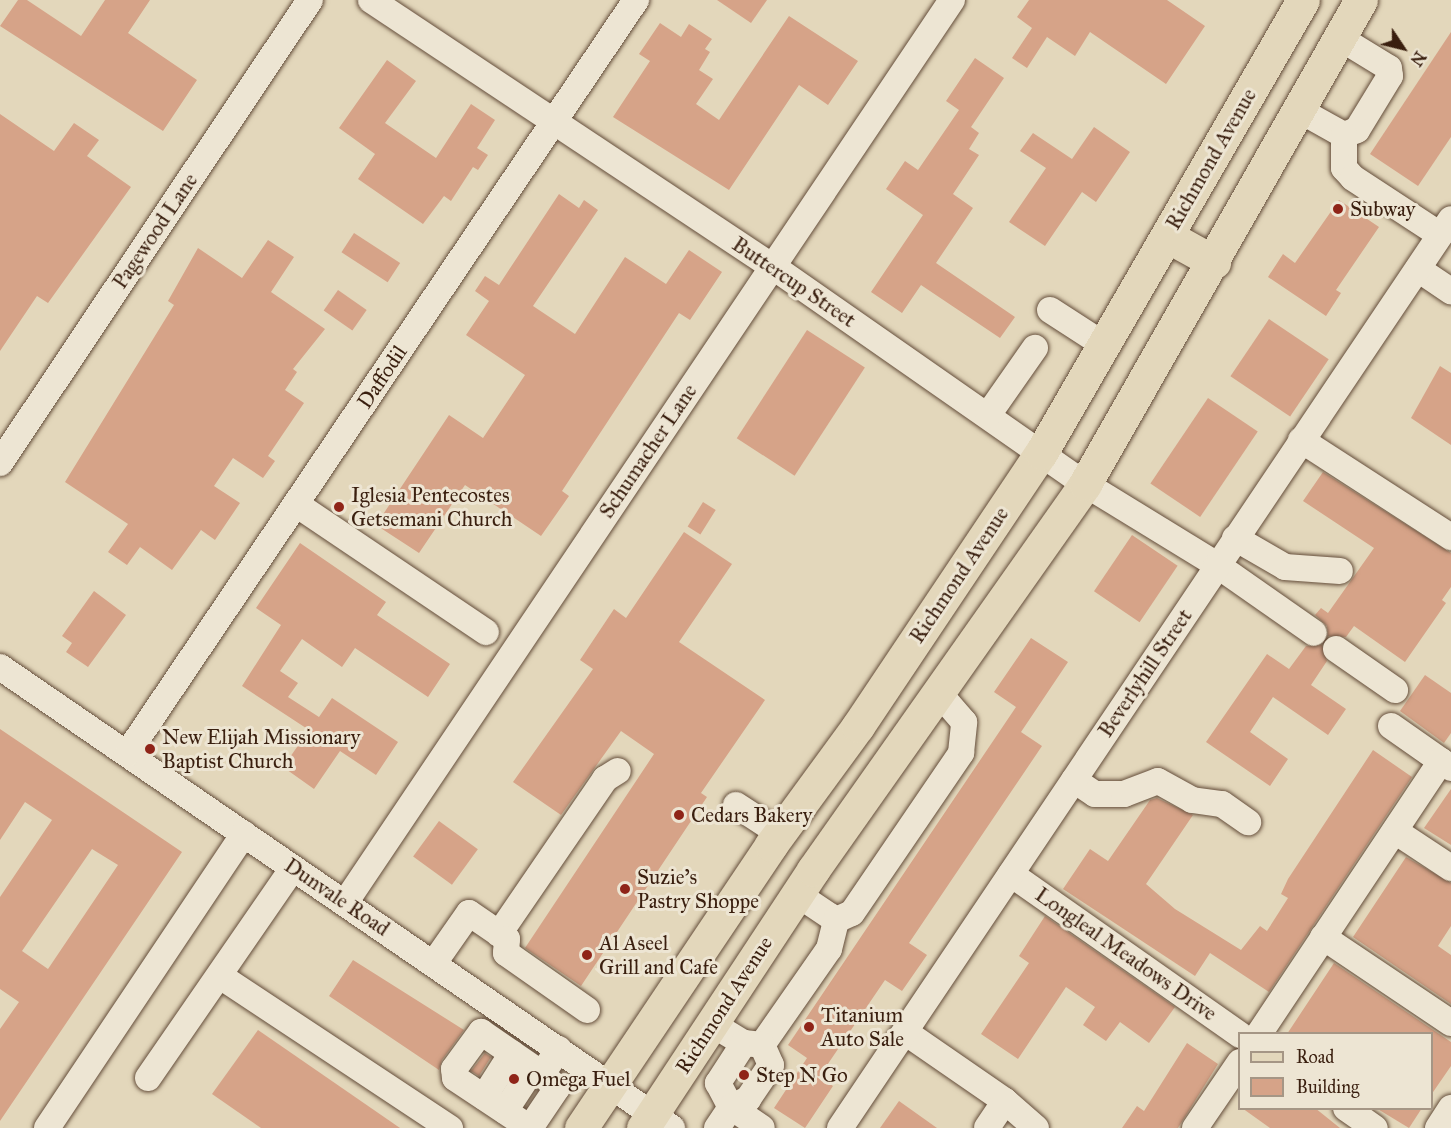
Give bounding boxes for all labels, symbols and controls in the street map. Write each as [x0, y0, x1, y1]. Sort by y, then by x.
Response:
north arrow [1373, 18, 1433, 78]
text: N [1406, 48, 1430, 70]
street label: Richmond Avenue [1160, 84, 1262, 234]
street label: Pagewood Lane [107, 169, 203, 293]
place label: Subway [1350, 196, 1415, 222]
marker: Subway [1331, 202, 1345, 216]
street label: Buttercup Street [727, 231, 861, 333]
street label: Daffodil [352, 341, 412, 413]
street label: Schumacher Lane [594, 379, 702, 523]
place label: Iglesia Pentecostes Getsemani Church [351, 482, 512, 532]
marker: Iglesia Pentecostes Getsemani Church [332, 500, 346, 514]
street label: Richmond Avenue [904, 502, 1014, 648]
street label: Beverlyhill Street [1093, 604, 1197, 742]
place label: New Elijah Missionary Baptist Church [162, 724, 360, 774]
marker: New Elijah Missionary Baptist Church [143, 742, 157, 756]
place label: Cedars Bakery [691, 802, 812, 828]
marker: Cedars Bakery [672, 808, 686, 822]
street label: Dunvale Road [280, 853, 394, 941]
place label: Suzie's Pastry Shoppe [637, 864, 759, 914]
marker: Suzie's Pastry Shoppe [618, 882, 632, 896]
street label: Longleal Meadows Drive [1030, 882, 1222, 1026]
place label: Al Aseel Grill and Cafe [599, 930, 718, 980]
street label: Richmond Avenue [670, 932, 778, 1078]
marker: Al Aseel Grill and Cafe [580, 948, 594, 962]
place label: Titanium Auto Sale [821, 1002, 904, 1052]
marker: Titanium Auto Sale [802, 1020, 816, 1034]
legend [1238, 1032, 1433, 1110]
text: Road [1296, 1046, 1334, 1068]
place label: Step N Go [756, 1062, 848, 1088]
place label: Omega Fuel [526, 1066, 631, 1092]
marker: Step N Go [737, 1068, 751, 1082]
marker: Omega Fuel [507, 1072, 521, 1086]
text: Building [1296, 1076, 1359, 1098]

